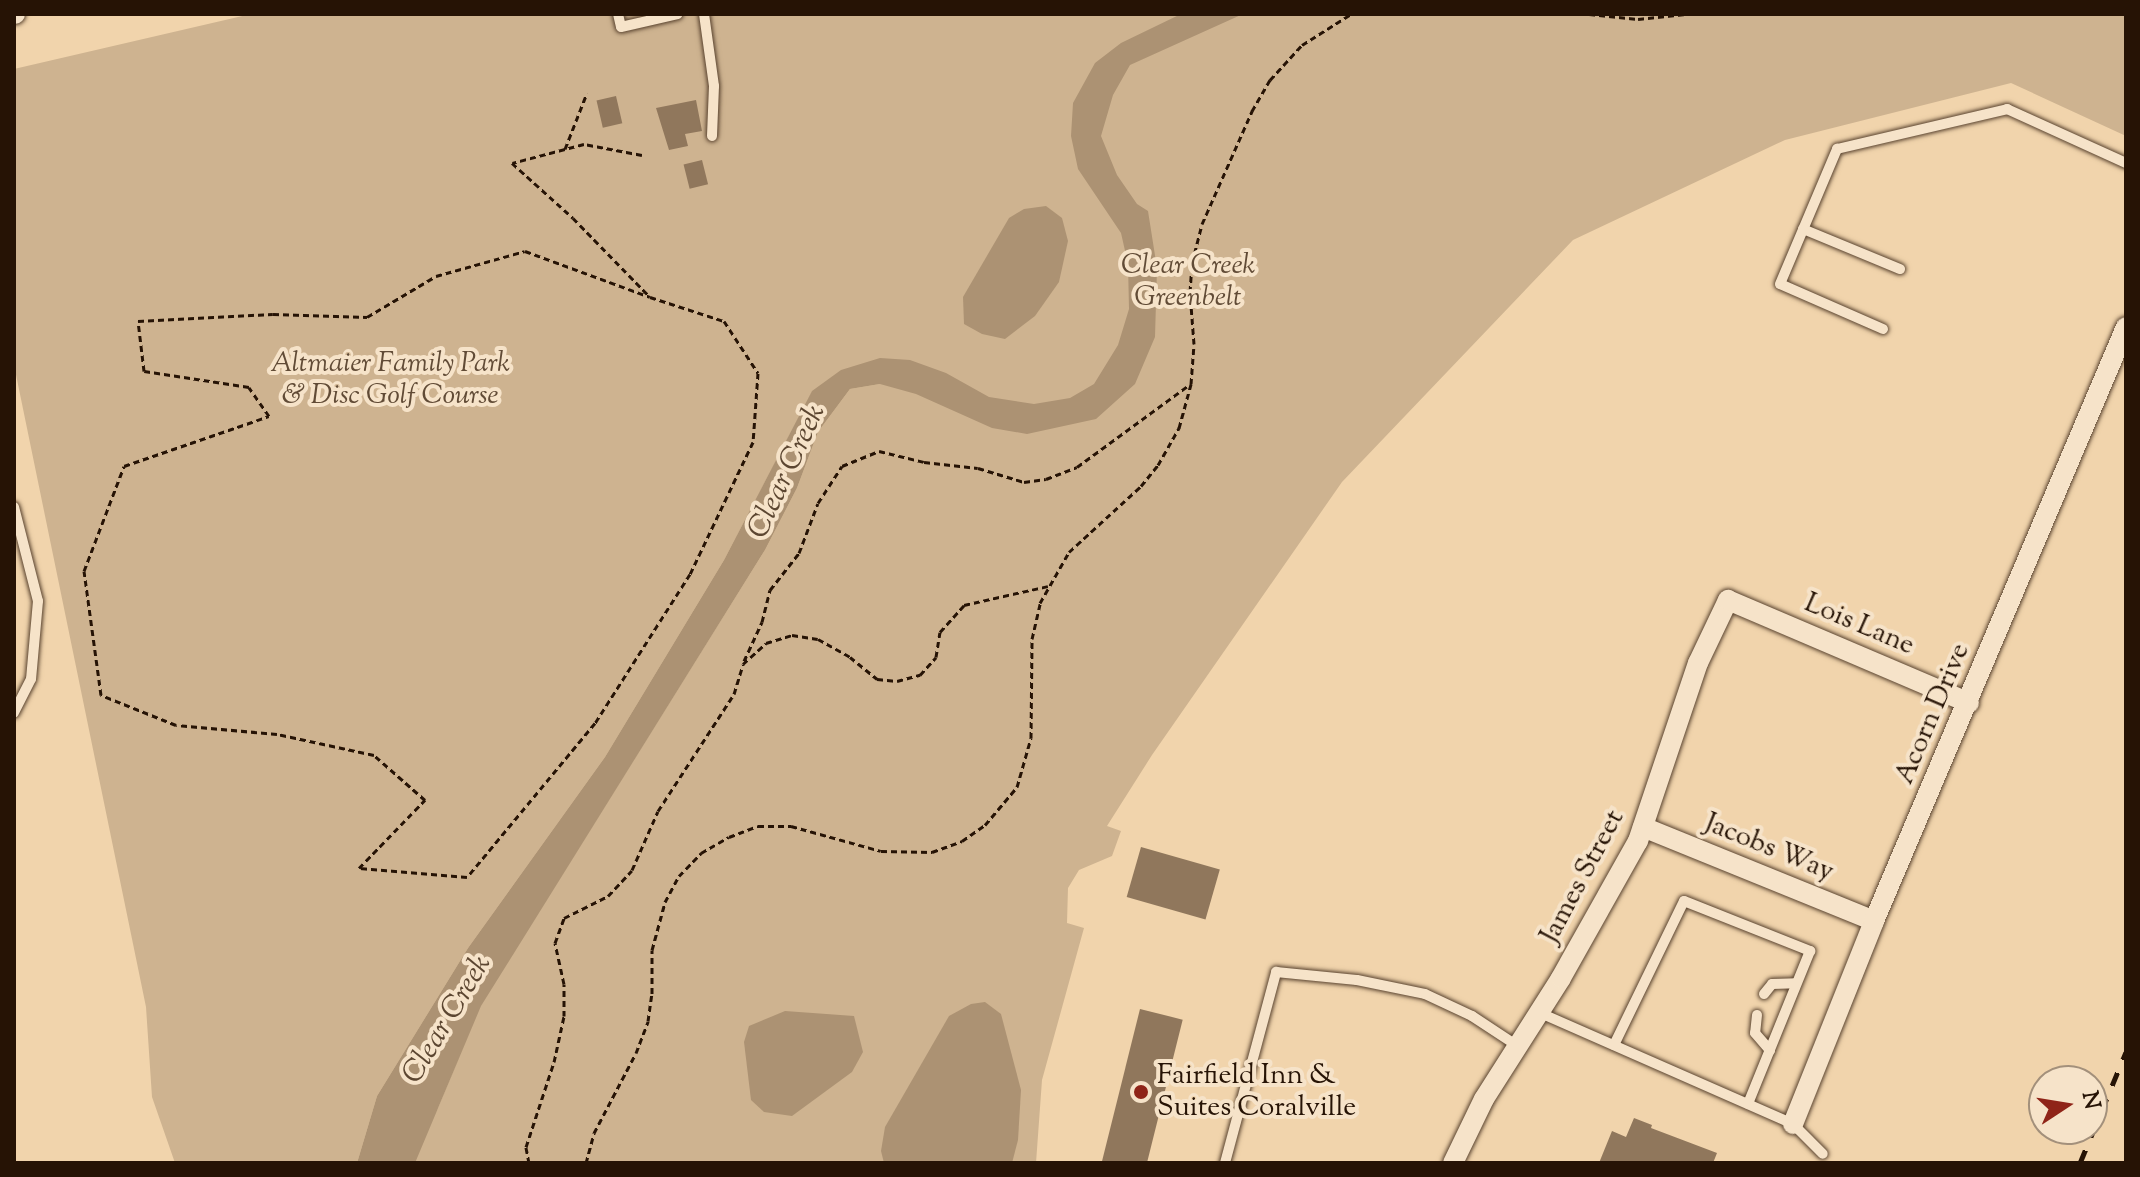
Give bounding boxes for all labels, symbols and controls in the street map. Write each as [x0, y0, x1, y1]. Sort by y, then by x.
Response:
park label: Clear Creek Greenbelt [1121, 249, 1255, 315]
park label: Altmaier Family Park & Disc Golf Course [270, 347, 510, 413]
water label: Clear Creek [741, 399, 835, 545]
street label: Lois Lane [1799, 587, 1919, 663]
street label: Acorn Drive [1888, 639, 1978, 789]
street label: James Street [1534, 805, 1632, 949]
street label: Jacobs Way [1699, 807, 1839, 889]
water label: Clear Creek [396, 949, 500, 1091]
place label: Fairfield Inn & Suites Coralville [1157, 1059, 1356, 1125]
north arrow [2028, 1065, 2108, 1145]
marker: Fairfield Inn & Suites Coralville [1132, 1083, 1150, 1101]
text: N [2072, 1089, 2107, 1112]

